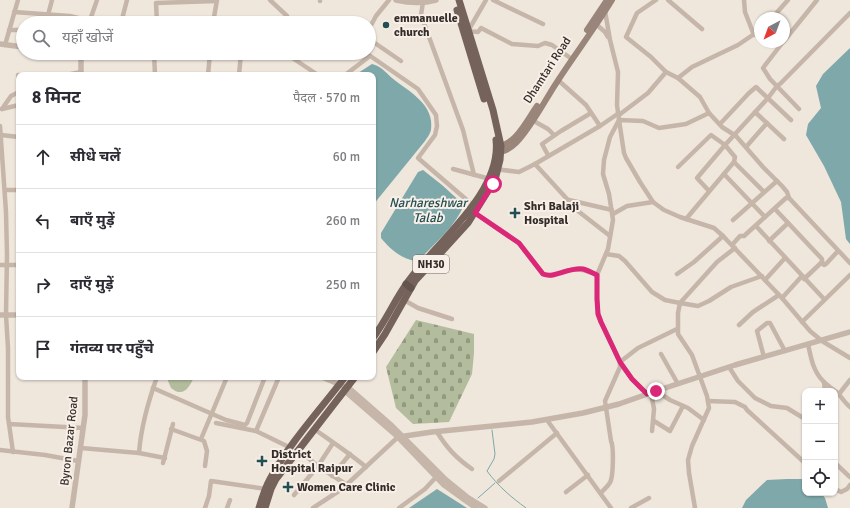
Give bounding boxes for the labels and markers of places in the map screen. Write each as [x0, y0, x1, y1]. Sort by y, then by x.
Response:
place label: emmanuelle church [394, 11, 458, 40]
marker: emmanuelle church [381, 20, 391, 30]
place label: Shri Balaji Hospital [524, 199, 579, 228]
marker: Shri Balaji Hospital [509, 207, 521, 219]
place label: District Hospital Raipur [271, 447, 353, 476]
marker: District Hospital Raipur [256, 455, 268, 467]
place label: Women Care Clinic [297, 480, 396, 495]
marker: Women Care Clinic [282, 481, 294, 493]

